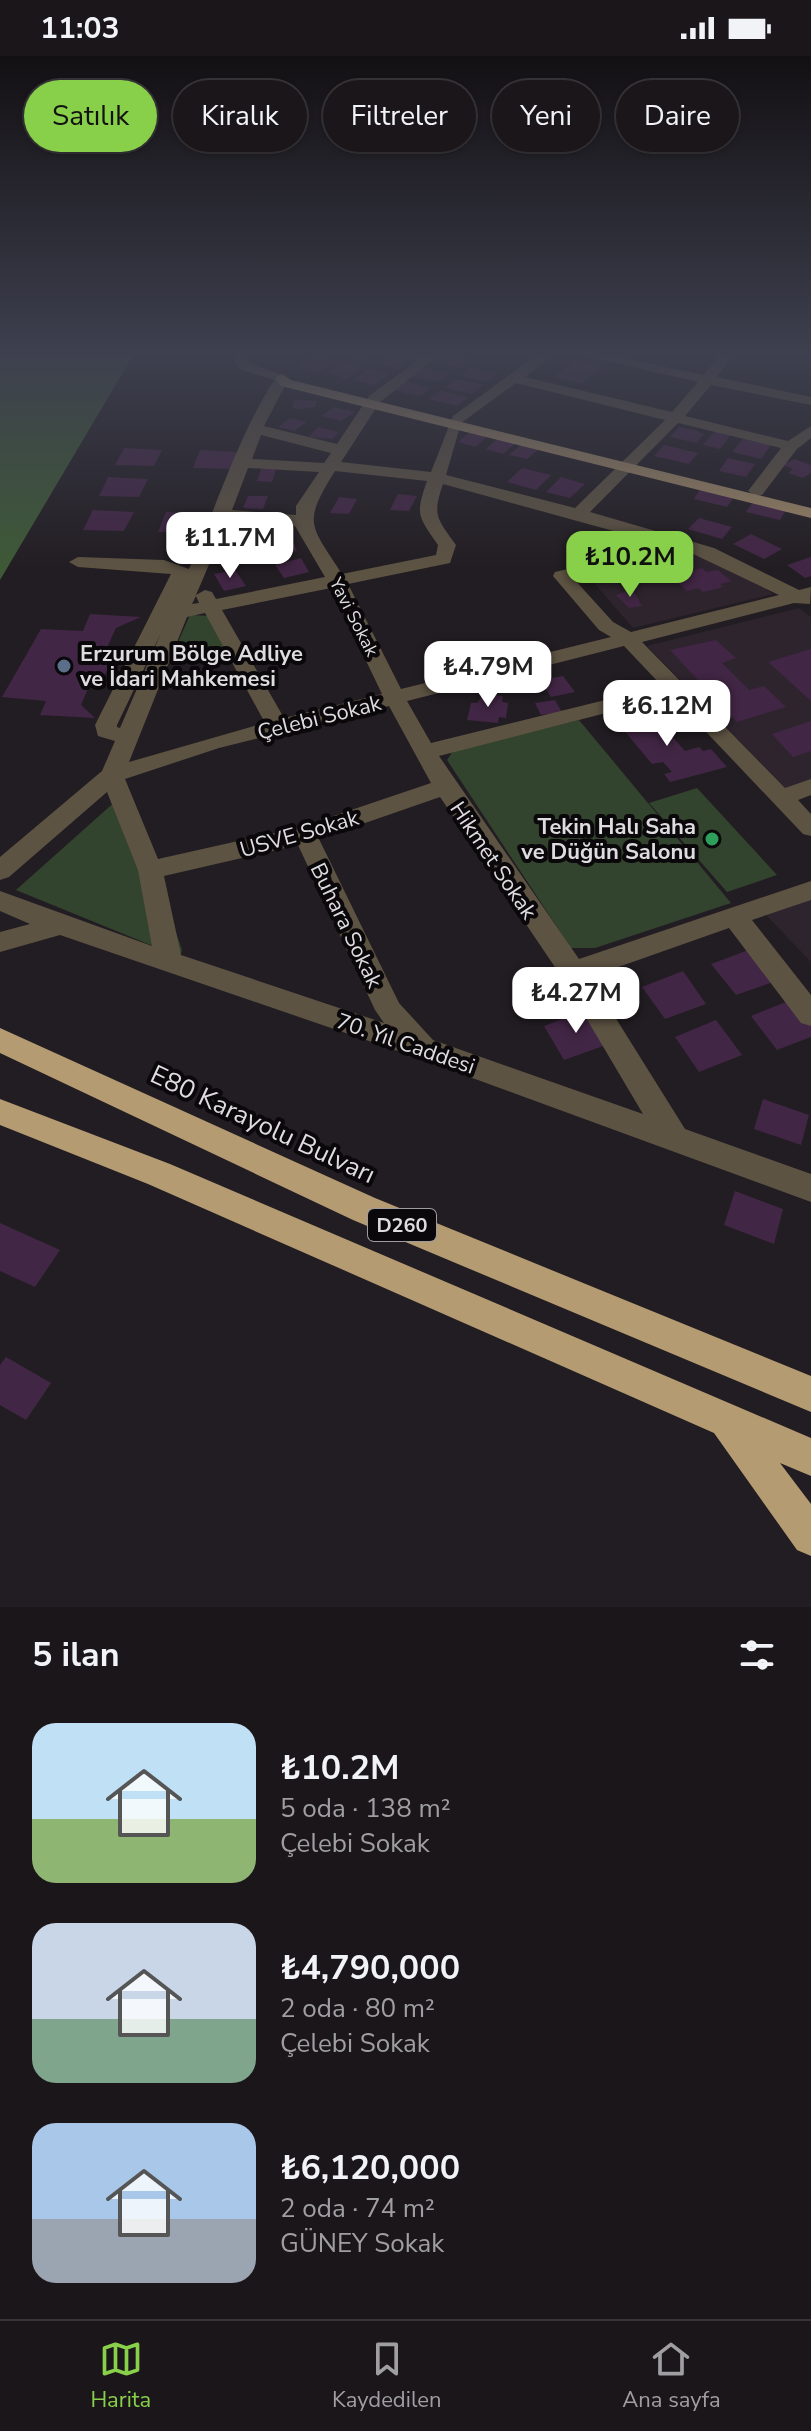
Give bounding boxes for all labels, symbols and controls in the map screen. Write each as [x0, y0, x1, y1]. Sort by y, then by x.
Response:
text: 11:03 [40, 8, 119, 49]
chip: Satılık [24, 80, 157, 152]
chip: Kiralık [173, 80, 307, 152]
chip: Filtreler [323, 80, 476, 152]
chip: Yeni [492, 80, 600, 152]
chip: Daire [616, 80, 739, 152]
pin: ₺11.7M [165, 512, 295, 580]
text: ₺11.7M [184, 520, 276, 555]
pin: ₺10.2M [565, 531, 695, 599]
text: ₺10.2M [584, 539, 676, 574]
street label: Yavi Sokak [323, 573, 385, 661]
place label: Erzurum Bölge Adliye ve İdari Mahkemesi [79, 639, 303, 694]
pin: ₺4.79M [423, 641, 553, 709]
text: ₺4.79M [442, 649, 534, 684]
marker: Erzurum Bölge Adliye ve İdari Mahkemesi [55, 657, 73, 675]
pin: ₺6.12M [602, 680, 732, 748]
street label: Çelebi Sokak [254, 688, 385, 748]
text: ₺6.12M [621, 688, 713, 723]
street label: Hikmet Sokak [443, 796, 544, 926]
street label: USVE Sokak [236, 802, 363, 865]
place label: Tekin Halı Saha ve Düğün Salonu [520, 812, 696, 867]
marker: Tekin Halı Saha ve Düğün Salonu [703, 830, 721, 848]
street label: Buhara Sokak [303, 858, 390, 994]
pin: ₺4.27M [511, 967, 641, 1035]
text: ₺4.27M [530, 975, 622, 1010]
street label: 70. Yıl Caddesi [332, 1006, 479, 1082]
street label: E80 Karayolu Bulvarı [145, 1057, 381, 1192]
road number: D260 [368, 1209, 436, 1241]
text: 5 ilan [32, 1632, 120, 1678]
icon: filters [735, 1633, 779, 1677]
text: ₺10.2M [280, 1745, 400, 1791]
icon: home [96, 1755, 192, 1851]
text: 5 oda · 138 m² [280, 1791, 451, 1826]
text: Çelebi Sokak [280, 1826, 430, 1861]
text: ₺4,790,000 [280, 1945, 460, 1991]
icon: home [96, 1955, 192, 2051]
text: 2 oda · 80 m² [280, 1991, 435, 2026]
text: Çelebi Sokak [280, 2026, 430, 2061]
text: ₺6,120,000 [280, 2145, 460, 2191]
icon: home [96, 2155, 192, 2251]
text: 2 oda · 74 m² [280, 2191, 435, 2226]
text: GÜNEY Sokak [280, 2226, 444, 2261]
tab: Harita [90, 2337, 151, 2415]
tab: Kaydedilen [332, 2337, 442, 2415]
tab: Ana sayfa [622, 2337, 721, 2415]

